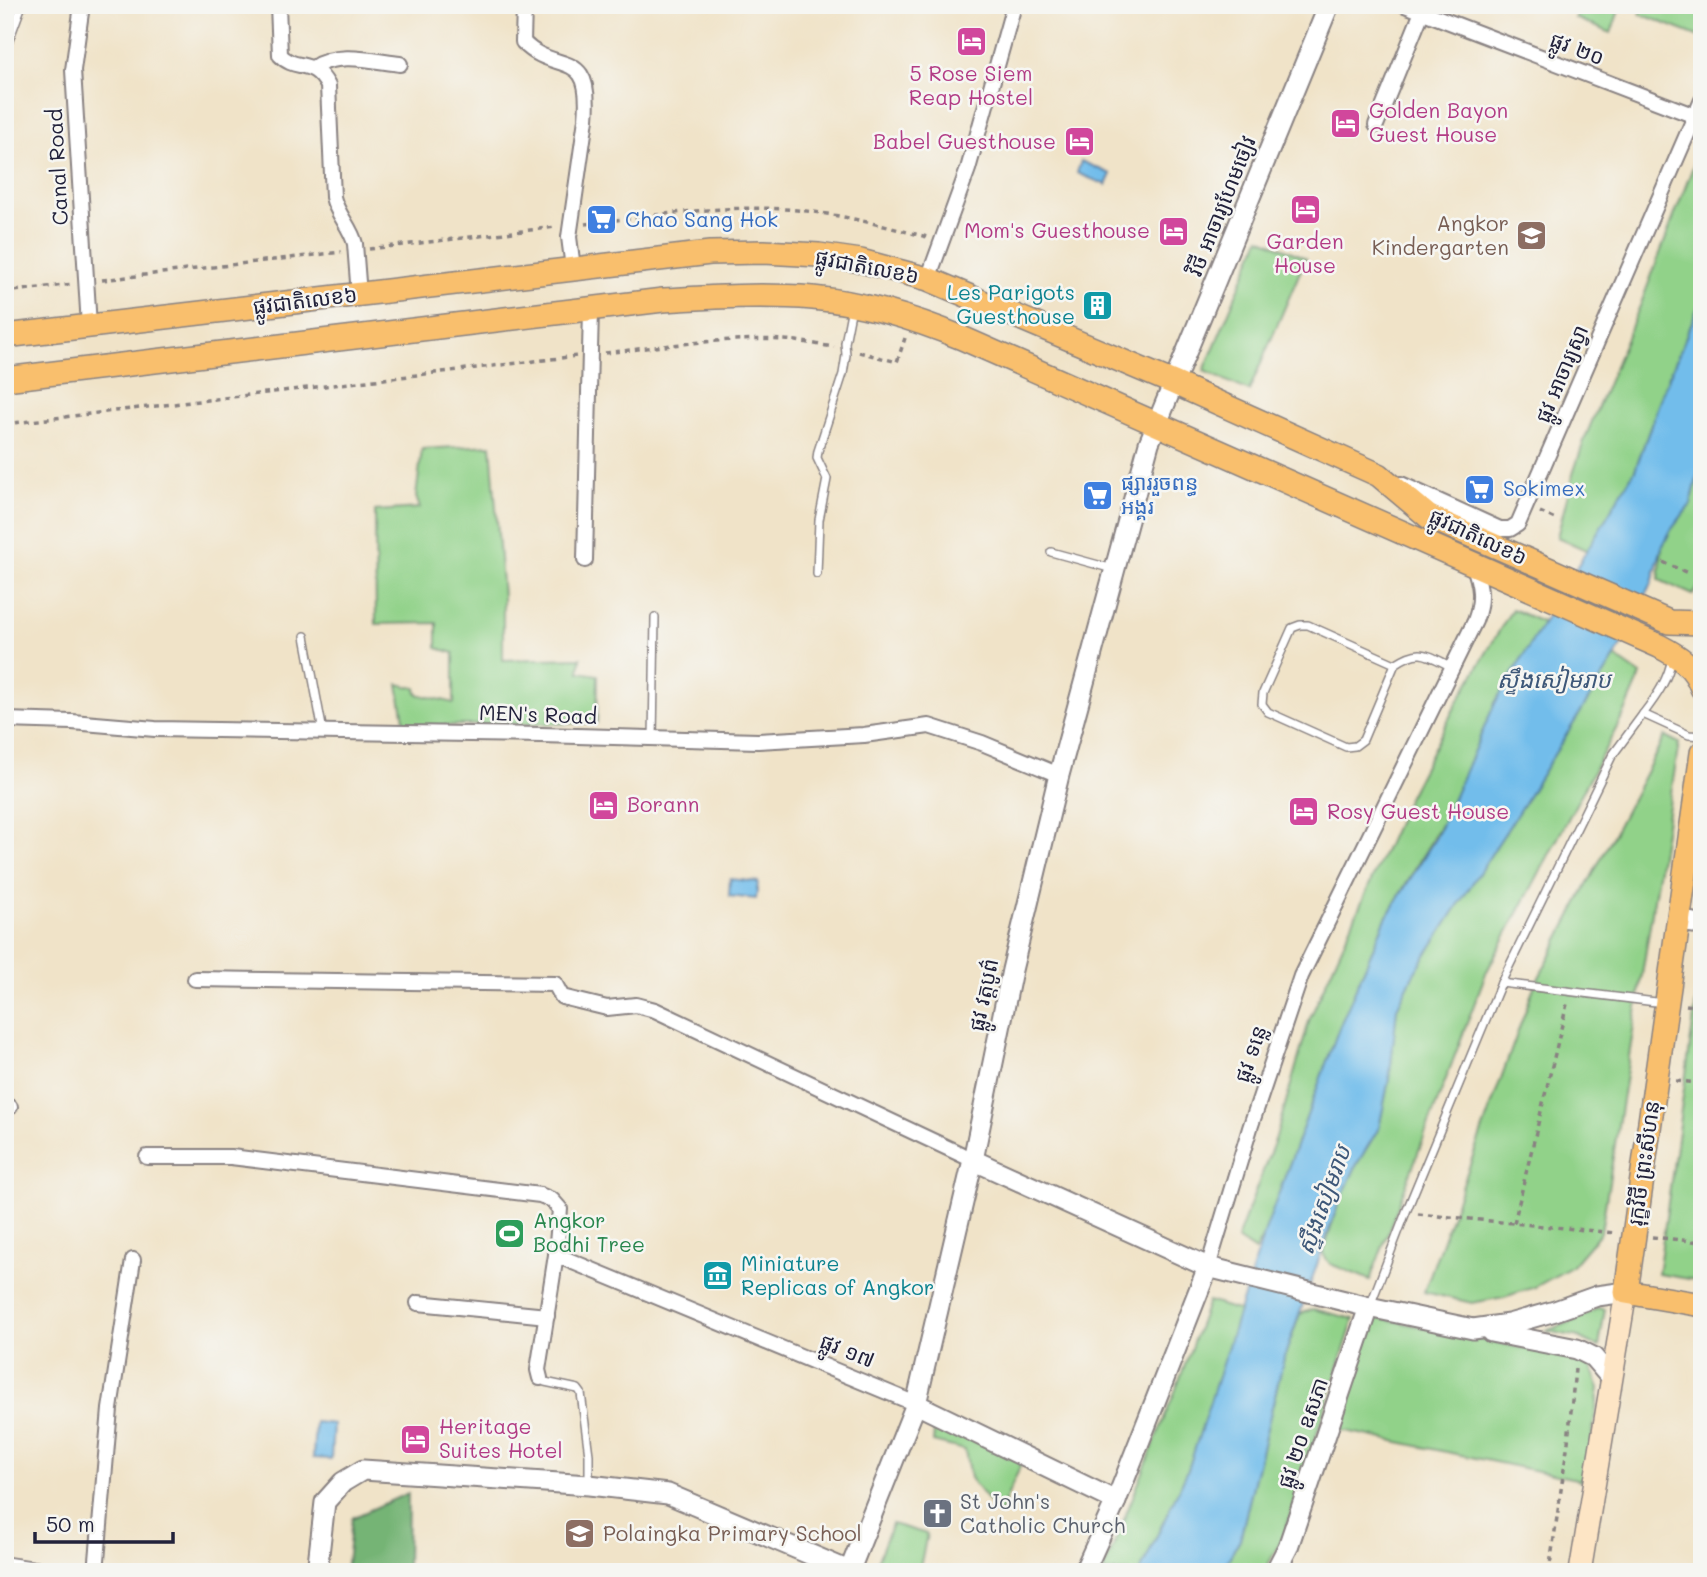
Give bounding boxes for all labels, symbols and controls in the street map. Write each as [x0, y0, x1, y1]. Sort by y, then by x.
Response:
hotel icon: 5 Rose Siem Reap Hostel [954, 25, 988, 59]
street label: ផ្លូវ ២០ [1544, 25, 1609, 77]
place label: 5 Rose Siem Reap Hostel [909, 59, 1033, 110]
place label: Golden Bayon Guest House [1369, 96, 1508, 147]
hotel icon: Golden Bayon Guest House [1329, 106, 1363, 140]
street label: Canal Road [40, 108, 73, 226]
hotel icon: Babel Guesthouse [1062, 125, 1096, 159]
place label: Babel Guesthouse [873, 127, 1056, 154]
street label: វិថី អាចារ្យហែមចៀវ [1180, 131, 1262, 281]
hotel icon: Garden House [1288, 193, 1322, 227]
supermarket icon: Chao Sang Hok [585, 203, 619, 237]
place label: Chao Sang Hok [625, 205, 778, 232]
place label: Angkor Kindergarten [1372, 209, 1509, 260]
hotel icon: Mom's Guesthouse [1156, 214, 1190, 248]
place label: Mom's Guesthouse [964, 216, 1150, 243]
school or university icon: Angkor Kindergarten [1515, 219, 1549, 253]
place label: Garden House [1266, 227, 1344, 278]
street label: ផ្លូវជាតិលេខ៦ [812, 242, 921, 296]
place label: Les Parigots Guesthouse [947, 278, 1075, 329]
street label: ផ្លូវជាតិលេខ៦ [251, 280, 360, 326]
building icon: Les Parigots Guesthouse [1081, 288, 1115, 322]
street label: ផ្លូវ អាចារ្យស្វា [1528, 320, 1600, 429]
place label: ផ្សាររួចពន្ធ អង្គរ [1121, 468, 1198, 521]
supermarket icon: Sokimex [1463, 472, 1497, 506]
place label: Sokimex [1503, 474, 1585, 501]
supermarket icon: ផ្សាររួចពន្ធ អង្គរ [1081, 478, 1115, 512]
street label: ផ្លូវជាតិលេខ៦ [1422, 501, 1532, 577]
water label: ស្ទឹងសៀមរាប [1497, 664, 1613, 695]
street label: MEN's Road [479, 698, 598, 729]
hotel icon: Borann [587, 788, 621, 822]
place label: Borann [627, 790, 699, 817]
hotel icon: Rosy Guest House [1287, 795, 1321, 829]
place label: Rosy Guest House [1327, 797, 1509, 824]
street label: ផ្លូវ វត្តបូព៌ [962, 956, 1010, 1035]
street label: ផ្លូវ ទន្លេ [1227, 1021, 1279, 1088]
street label: រុក្ខវិថី ព្រះសីហនុ [1620, 1098, 1666, 1227]
water label: ស្ទឹងសៀមរាប [1289, 1139, 1358, 1259]
place label: Angkor Bodhi Tree [533, 1206, 645, 1257]
sports icon: Angkor Bodhi Tree [493, 1216, 527, 1250]
place label: Miniature Replicas of Angkor [741, 1249, 934, 1300]
museum icon: Miniature Replicas of Angkor [701, 1259, 735, 1293]
street label: ផ្លូវ ១៧ [814, 1326, 879, 1379]
street label: ផ្លូវ ២០ ឧសភា [1270, 1374, 1340, 1494]
place label: Heritage Suites Hotel [439, 1412, 563, 1463]
hotel icon: Heritage Suites Hotel [399, 1422, 433, 1456]
place label: St John's Catholic Church [960, 1487, 1125, 1538]
church icon: St John's Catholic Church [920, 1497, 954, 1531]
scale bar [35, 1500, 173, 1544]
text: 50 m [46, 1510, 95, 1537]
school or university icon: Polaingka Primary School [563, 1517, 597, 1551]
place label: Polaingka Primary School [603, 1519, 862, 1546]

